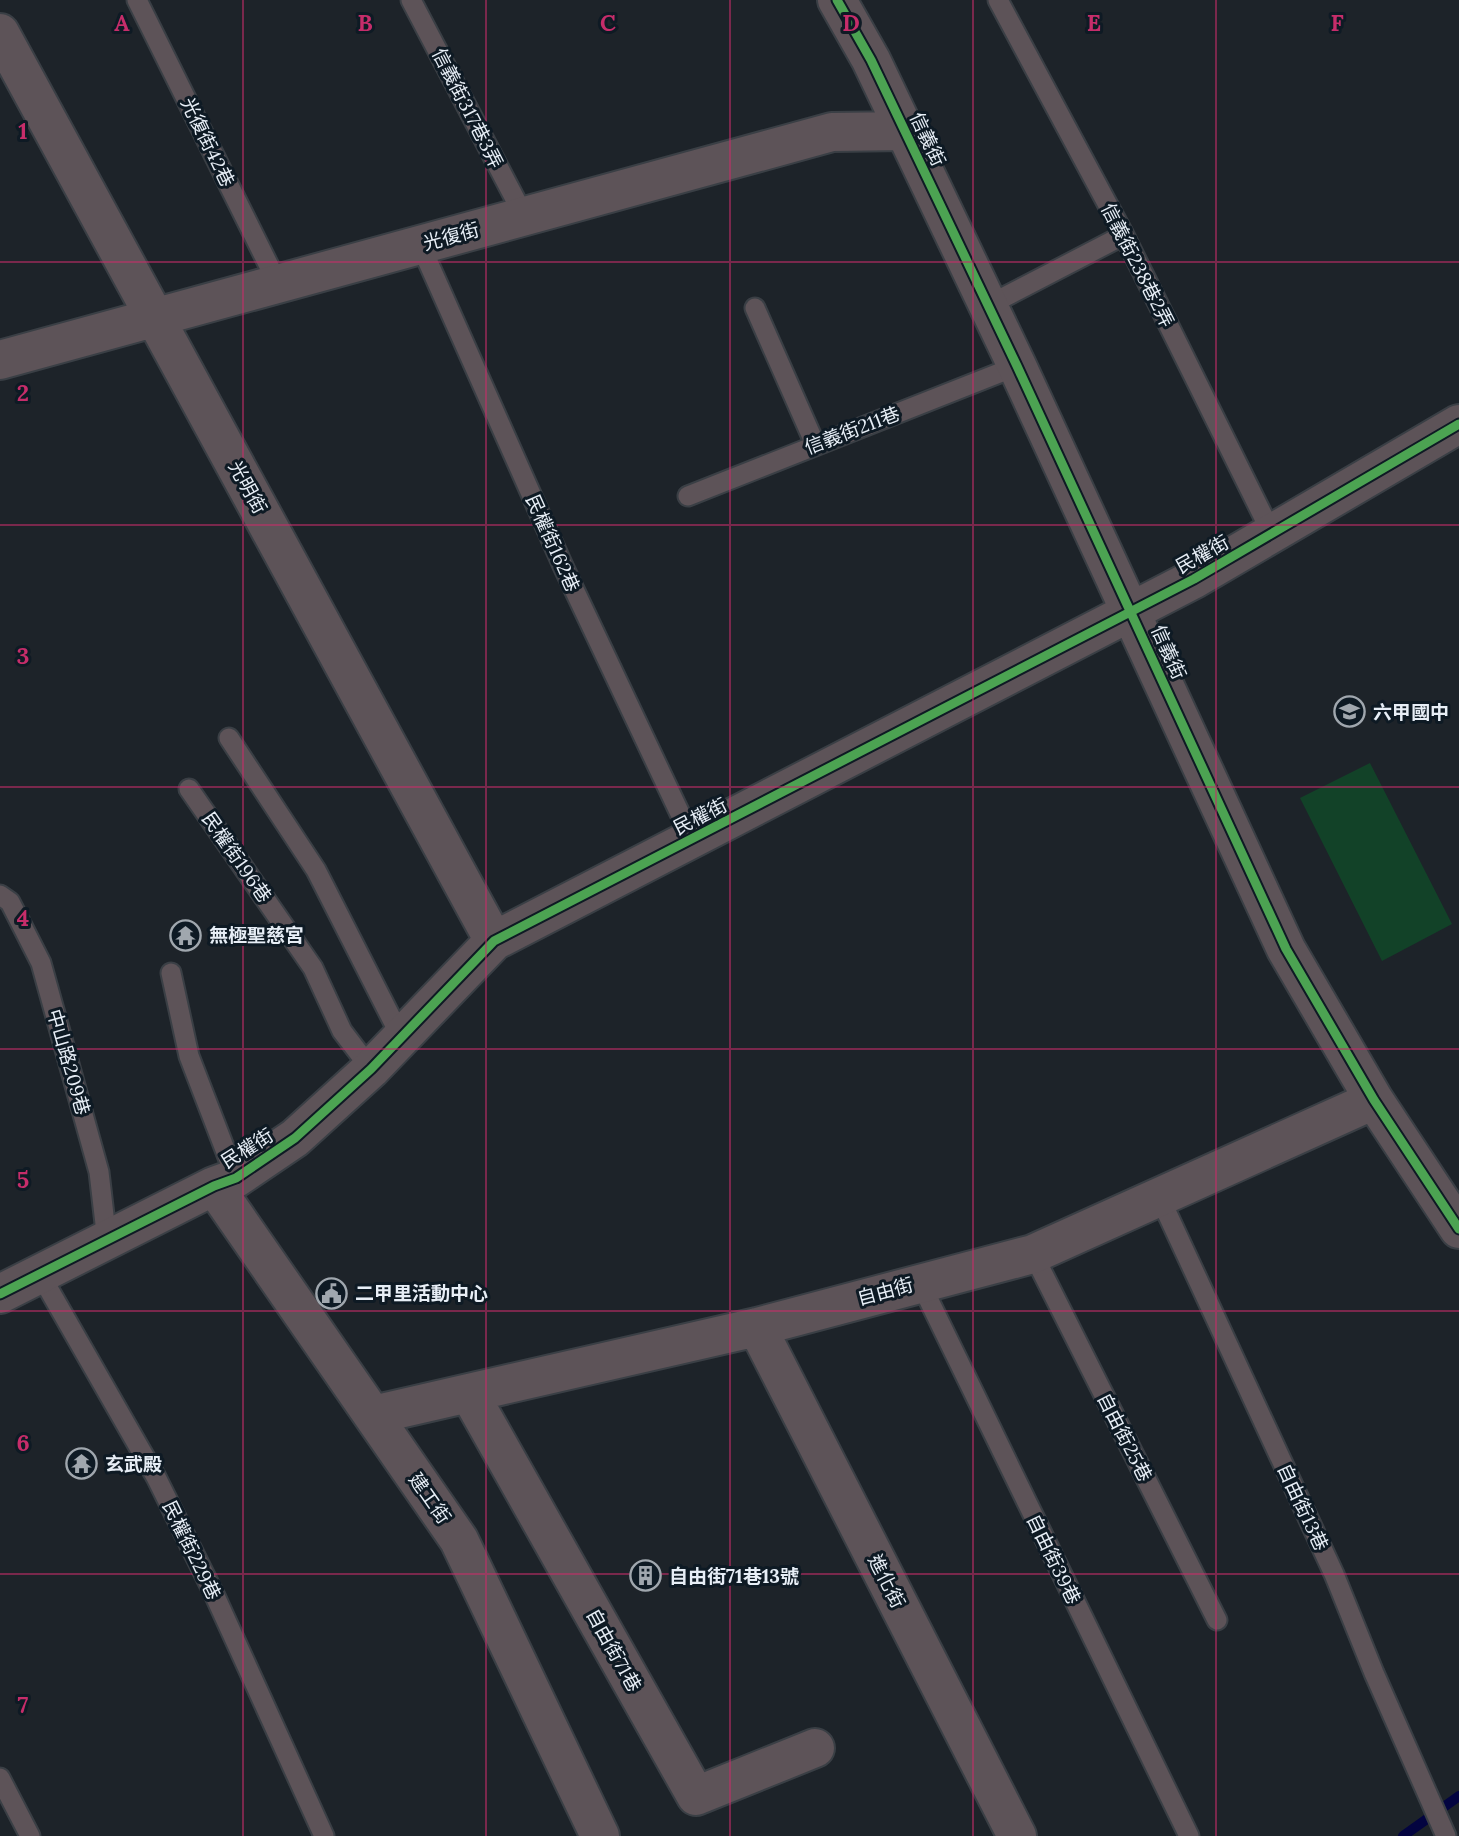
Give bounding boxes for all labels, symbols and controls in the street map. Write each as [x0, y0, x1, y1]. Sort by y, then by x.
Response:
text: A [114, 8, 130, 37]
text: B [357, 8, 373, 37]
text: C [600, 8, 616, 37]
text: D [842, 8, 860, 37]
text: E [1087, 8, 1101, 37]
text: F [1330, 8, 1344, 37]
street label: 信義街317巷3弄 [427, 44, 509, 172]
street label: 光復街42巷 [176, 93, 240, 191]
street label: 信義街 [905, 108, 951, 170]
text: 1 [18, 116, 28, 145]
street label: 信義街238巷2弄 [1096, 199, 1180, 331]
street label: 光復街 [420, 217, 482, 255]
text: 2 [17, 378, 29, 407]
street label: 信義街211巷 [801, 401, 903, 459]
street label: 光明街 [224, 456, 272, 518]
street label: 民權街162巷 [521, 491, 585, 595]
street label: 民權街 [1171, 530, 1233, 578]
street label: 信義街 [1146, 621, 1192, 683]
text: 3 [17, 641, 29, 670]
school or university icon: 六甲國中 [1333, 695, 1367, 729]
place label: 六甲國中 [1373, 700, 1449, 724]
street label: 民權街 [669, 792, 731, 840]
street label: 民權街196巷 [197, 807, 277, 907]
text: 4 [17, 903, 29, 932]
temple icon: 無極聖慈宮 [169, 918, 203, 952]
place label: 無極聖慈宮 [209, 923, 304, 947]
street label: 中山路209巷 [42, 1006, 96, 1118]
street label: 民權街 [216, 1123, 278, 1173]
text: 5 [17, 1165, 29, 1194]
street label: 自由街 [854, 1272, 916, 1310]
public building icon: 二甲里活動中心 [315, 1276, 349, 1310]
place label: 二甲里活動中心 [355, 1281, 488, 1305]
street label: 自由街25巷 [1092, 1389, 1158, 1485]
text: 6 [16, 1428, 30, 1457]
temple icon: 玄武殿 [65, 1447, 99, 1481]
place label: 玄武殿 [105, 1452, 162, 1476]
street label: 自由街13巷 [1272, 1460, 1334, 1554]
street label: 建工街 [404, 1468, 456, 1528]
street label: 民權街229巷 [158, 1496, 226, 1604]
street label: 自由街39巷 [1022, 1510, 1086, 1608]
street label: 進化街 [863, 1550, 911, 1612]
building icon: 自由街71巷13號 [629, 1559, 663, 1593]
place label: 自由街71巷13號 [669, 1564, 799, 1588]
street label: 自由街71巷 [581, 1604, 647, 1696]
text: 7 [18, 1690, 29, 1719]

